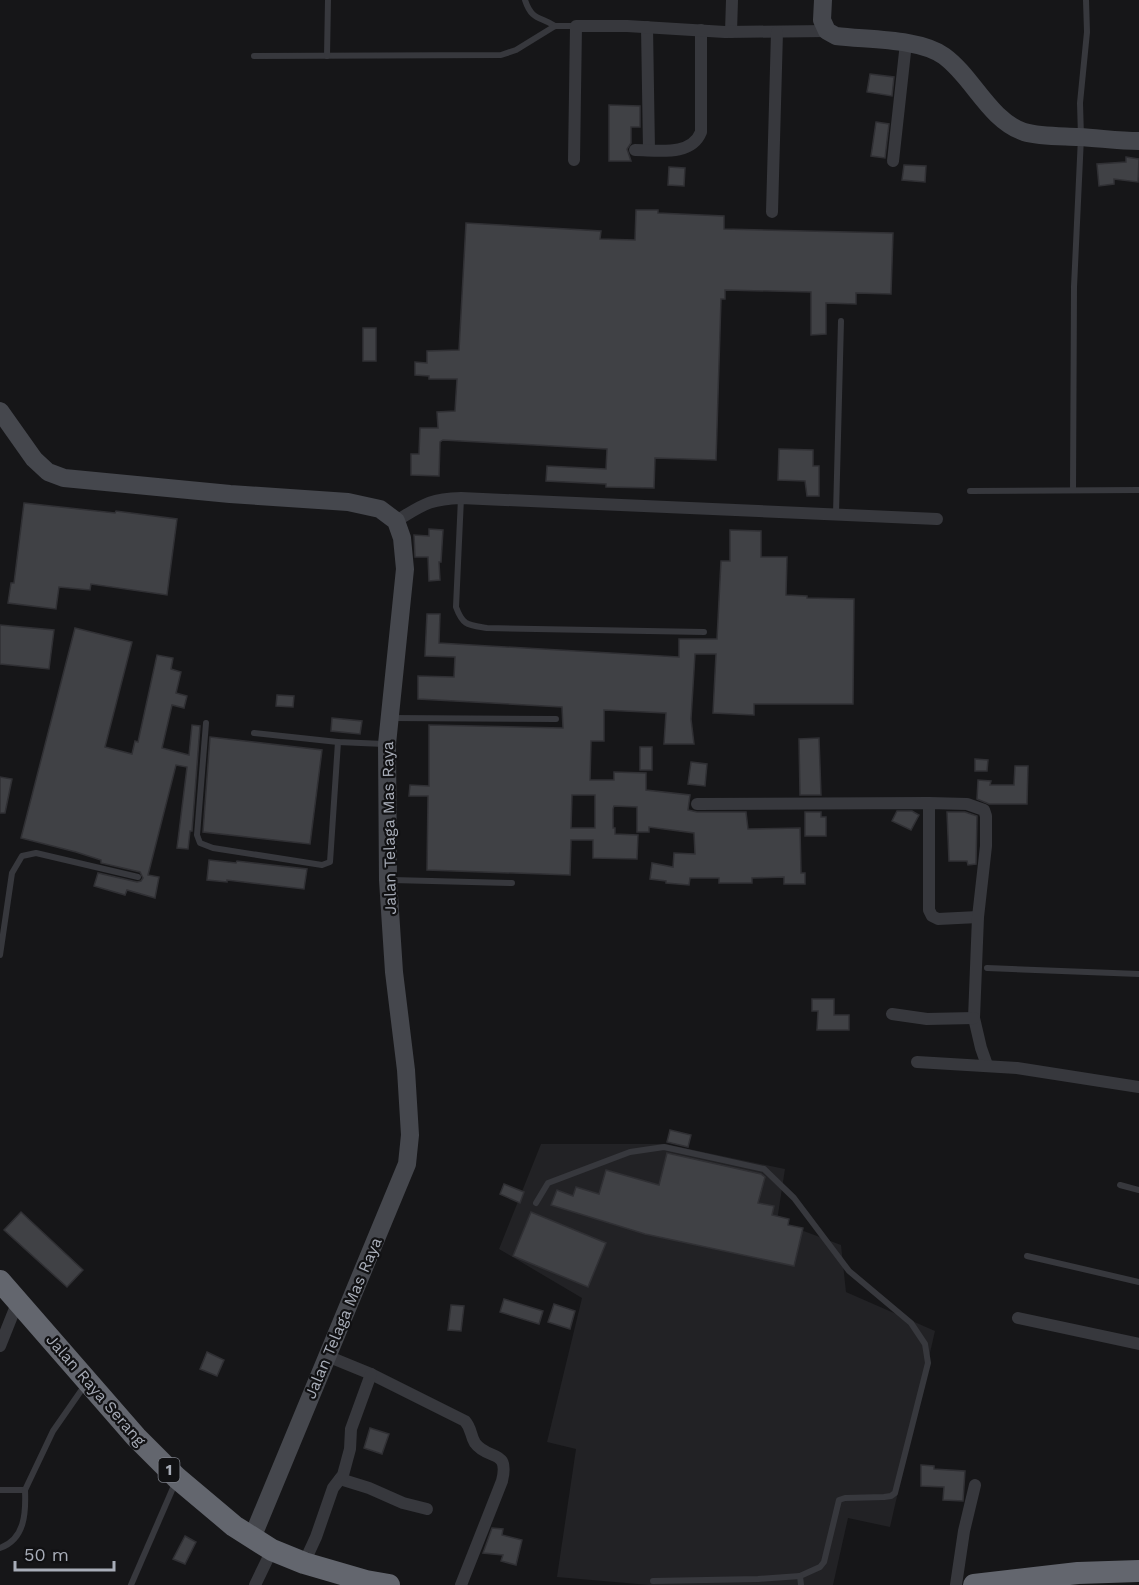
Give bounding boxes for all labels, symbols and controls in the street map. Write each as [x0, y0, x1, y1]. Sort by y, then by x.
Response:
street label: Jalan Telaga Mas Raya [378, 741, 400, 915]
street label: Jalan Telaga Mas Raya [300, 1235, 386, 1401]
street label: Jalan Raya Serang [42, 1330, 150, 1450]
road number: 1 [158, 1458, 180, 1482]
scale bar [15, 1534, 114, 1572]
text: 50 m [24, 1544, 69, 1565]

